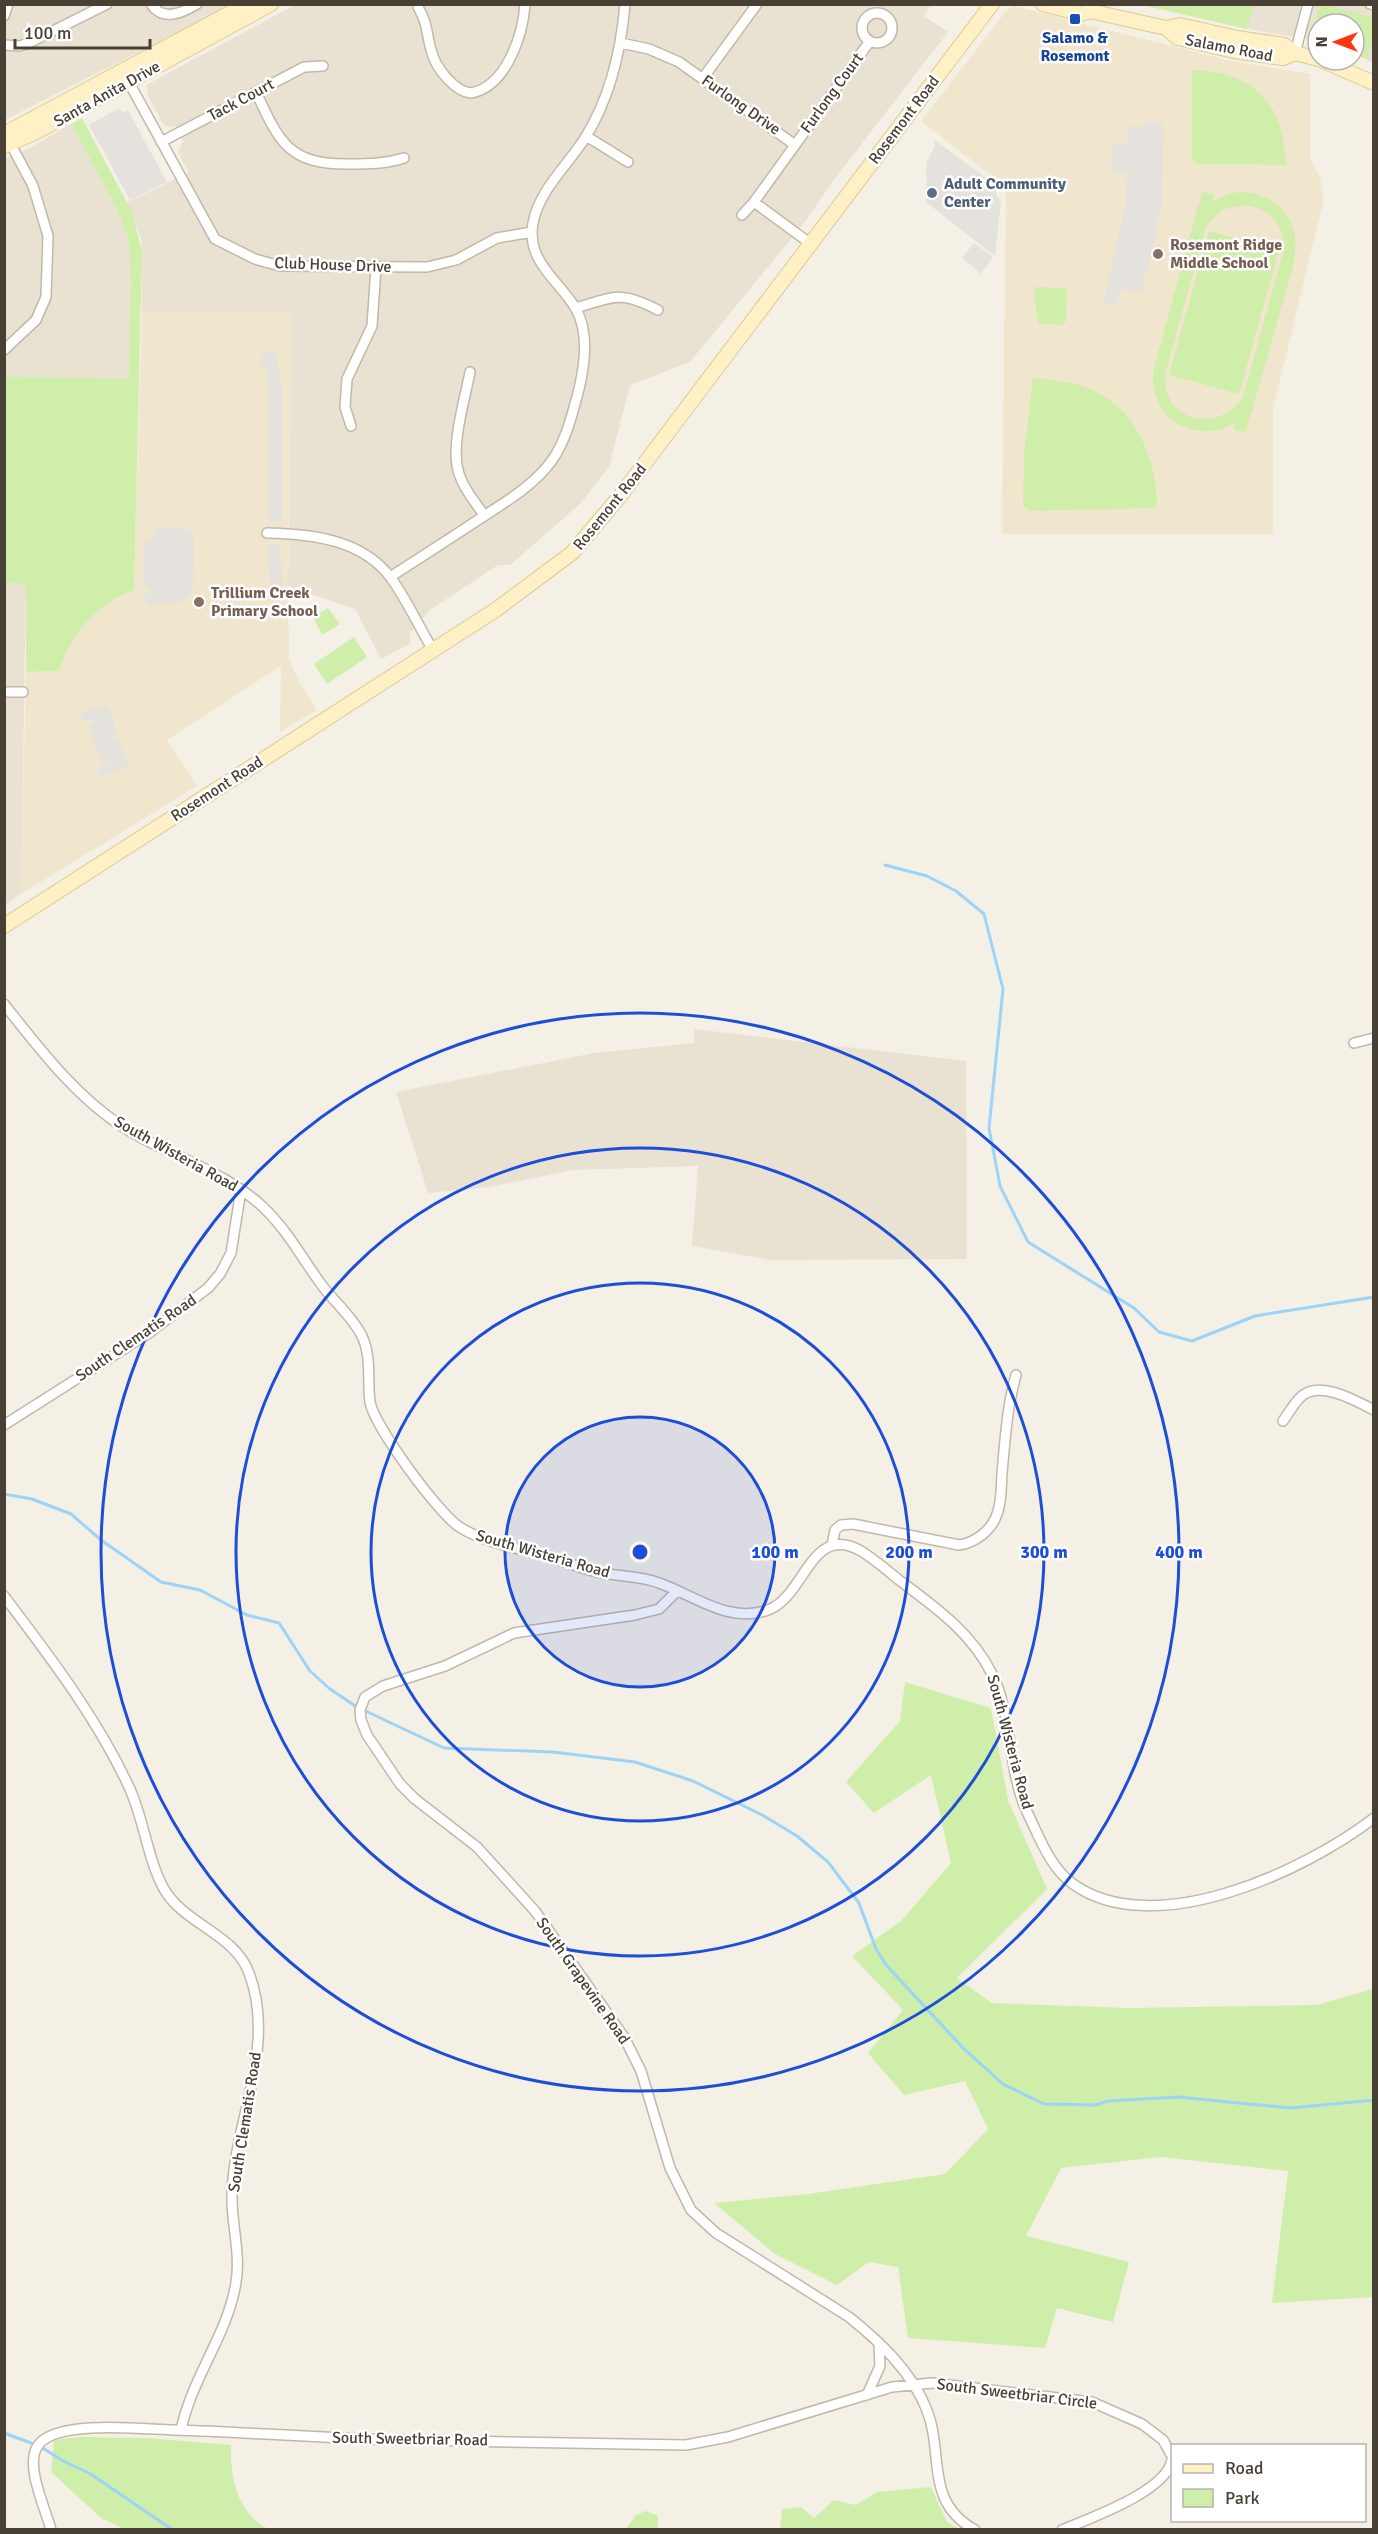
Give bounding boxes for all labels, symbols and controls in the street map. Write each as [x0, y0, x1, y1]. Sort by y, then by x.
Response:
scale bar [15, 12, 150, 50]
marker: Salamo & Rosemont [1068, 12, 1082, 26]
north arrow [1306, 12, 1366, 72]
text: 100 m [24, 22, 71, 44]
place label: Salamo & Rosemont [1040, 28, 1110, 66]
street label: Salamo Road [1184, 30, 1274, 66]
text: N [1312, 36, 1332, 48]
street label: Furlong Court [796, 49, 868, 137]
street label: Santa Anita Drive [50, 56, 164, 132]
street label: Furlong Drive [698, 70, 784, 140]
street label: Rosemont Road [864, 72, 944, 168]
street label: Tack Court [204, 74, 278, 126]
place label: Adult Community Center [944, 174, 1066, 212]
marker: Adult Community Center [925, 186, 939, 200]
place label: Rosemont Ridge Middle School [1170, 235, 1282, 273]
marker: Rosemont Ridge Middle School [1151, 247, 1165, 261]
street label: Club House Drive [274, 253, 392, 277]
street label: Rosemont Road [569, 460, 651, 554]
place label: Trillium Creek Primary School [211, 583, 318, 621]
marker: Trillium Creek Primary School [192, 595, 206, 609]
street label: Rosemont Road [167, 752, 267, 826]
street label: South Wisteria Road [111, 1112, 241, 1196]
street label: South Clematis Road [72, 1290, 200, 1386]
street label: South Wisteria Road [474, 1525, 612, 1583]
text: 100 m [751, 1541, 799, 1563]
text: 200 m [885, 1541, 933, 1563]
text: 300 m [1020, 1541, 1068, 1563]
text: 400 m [1155, 1541, 1203, 1563]
centre of rings [630, 1542, 650, 1562]
street label: South Wisteria Road [982, 1672, 1038, 1812]
street label: South Grapevine Road [532, 1914, 634, 2048]
street label: South Clematis Road [224, 2051, 266, 2193]
street label: South Sweetbriar Circle [936, 2374, 1098, 2414]
street label: South Sweetbriar Road [332, 2428, 488, 2450]
legend [1171, 2444, 1366, 2522]
text: Road [1225, 2457, 1264, 2479]
text: Park [1225, 2487, 1260, 2509]

